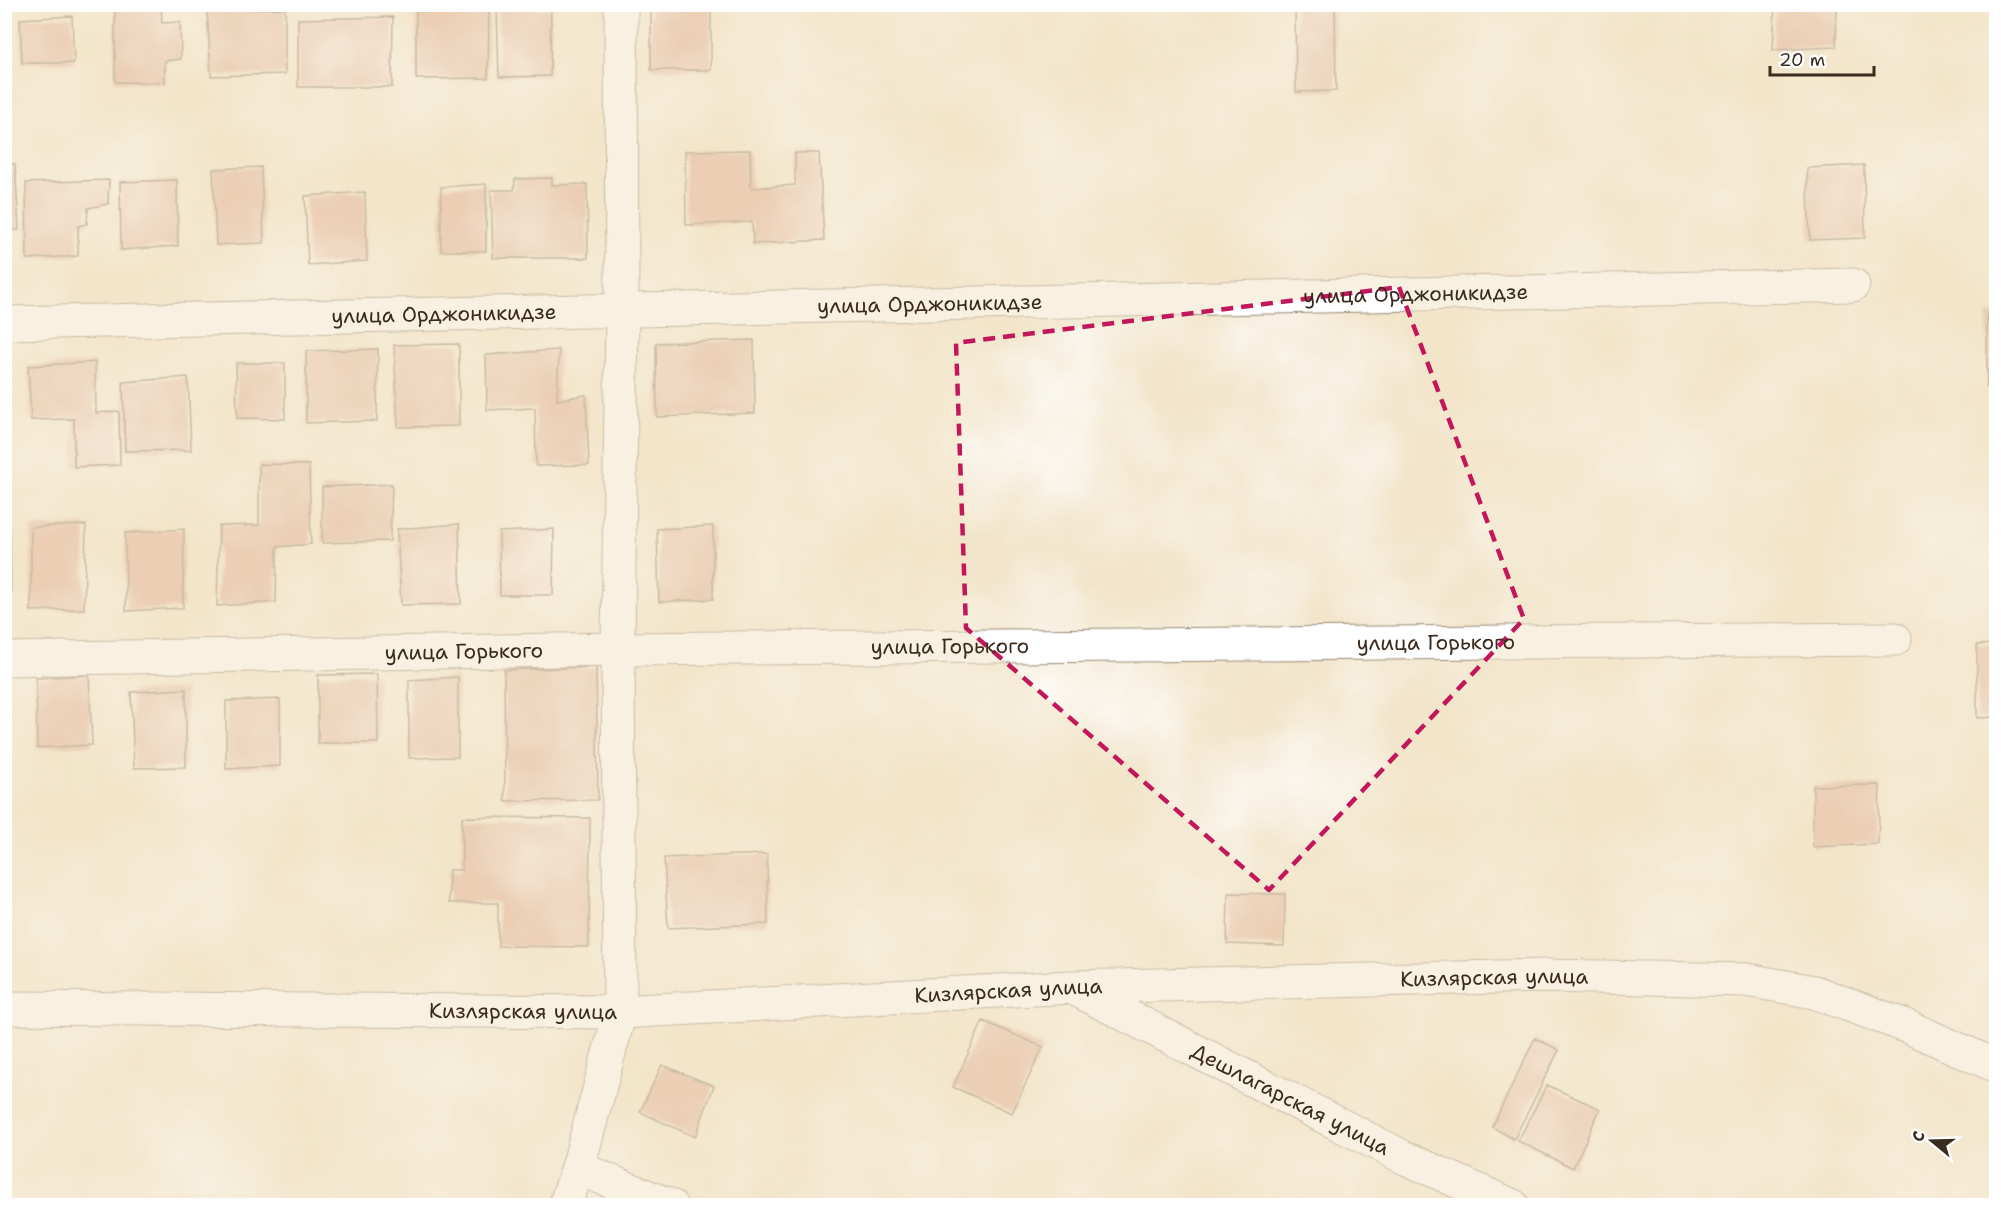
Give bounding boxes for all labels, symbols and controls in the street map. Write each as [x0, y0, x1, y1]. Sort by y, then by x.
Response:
scale bar [1770, 39, 1874, 77]
text: 20 m [1779, 48, 1825, 72]
street label: улица Орджоникидзе [1303, 278, 1529, 310]
street label: улица Орджоникидзе [817, 288, 1043, 320]
street label: улица Орджоникидзе [331, 298, 557, 330]
street label: улица Горького [1357, 628, 1515, 657]
street label: улица Горького [871, 632, 1029, 661]
street label: улица Горького [384, 636, 543, 667]
street label: Кизлярская улица [1400, 962, 1589, 993]
street label: Кизлярская улица [914, 972, 1103, 1010]
street label: Кизлярская улица [429, 997, 617, 1026]
street label: Дешлагарская улица [1186, 1037, 1395, 1162]
north arrow [1902, 1111, 1962, 1171]
text: С [1907, 1128, 1930, 1144]

